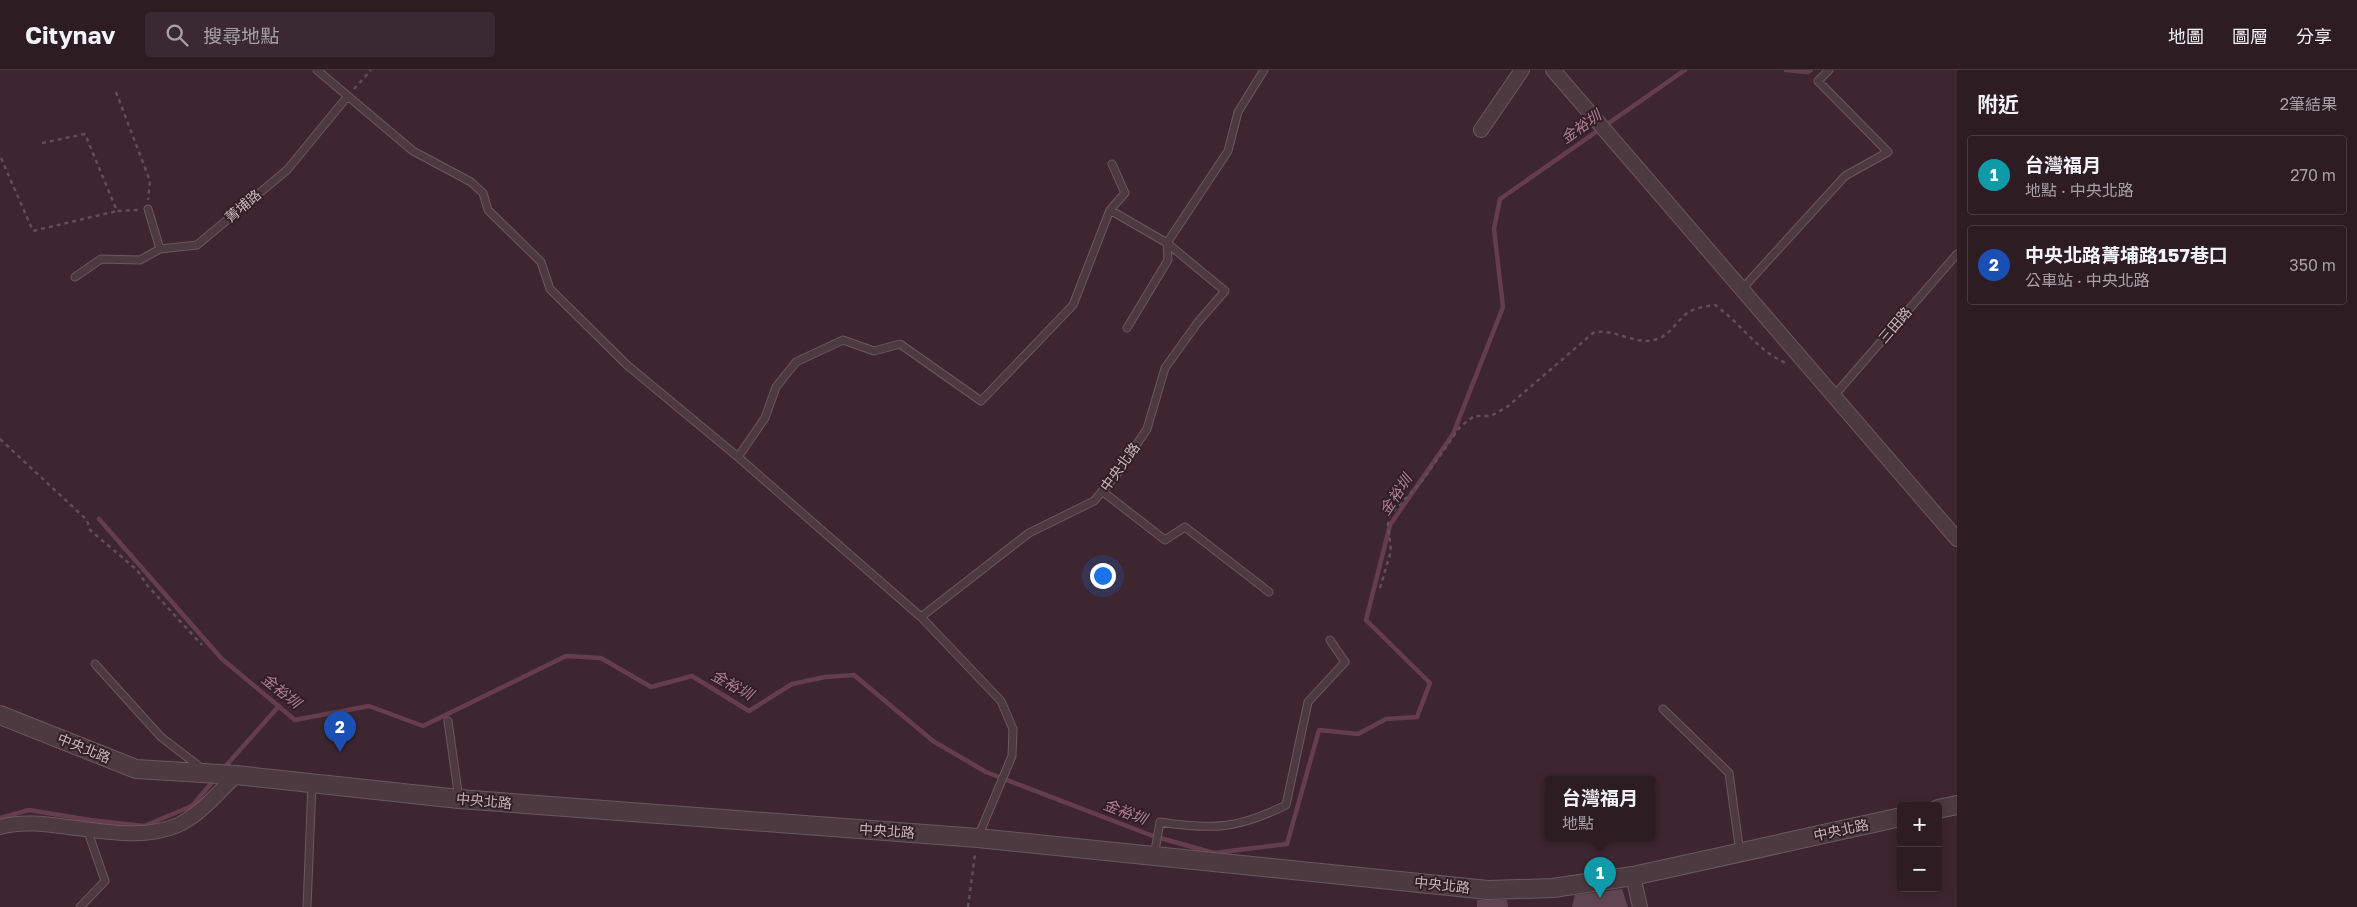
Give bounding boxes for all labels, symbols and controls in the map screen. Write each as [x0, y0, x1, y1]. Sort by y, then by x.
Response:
search box [145, 12, 495, 57]
text: Citynav [25, 20, 115, 49]
icon: search [163, 21, 191, 49]
text: 搜尋地點 [203, 24, 279, 47]
text: 地圖 [2168, 25, 2204, 47]
text: 圖層 [2232, 25, 2268, 47]
text: 分享 [2296, 25, 2332, 47]
text: 附近 [1977, 91, 2019, 117]
text: 2筆結果 [2280, 94, 2337, 114]
water label: 金裕圳 [1557, 105, 1606, 146]
text: 台灣福月 [2025, 153, 2101, 176]
text: 1 [1990, 165, 1998, 185]
text: 270 m [2290, 165, 2336, 185]
text: 地點 · 中央北路 [2025, 180, 2134, 200]
street label: 菁埔路 [221, 186, 264, 226]
text: 中央北路菁埔路157巷口 [2025, 243, 2228, 266]
text: 2 [1989, 255, 1999, 275]
text: 350 m [2289, 255, 2336, 275]
text: 公車站 · 中央北路 [2025, 270, 2150, 290]
street label: 三田路 [1874, 303, 1915, 346]
street label: 中央北路 [1096, 439, 1143, 494]
water label: 金裕圳 [1375, 469, 1416, 518]
your location [1090, 563, 1116, 589]
water label: 金裕圳 [708, 665, 758, 704]
water label: 金裕圳 [258, 669, 306, 713]
pin: 2 [324, 711, 356, 752]
street label: 中央北路 [55, 729, 113, 766]
popup [1545, 776, 1655, 841]
text: 台灣福月 [1562, 786, 1638, 809]
street label: 中央北路 [455, 790, 513, 811]
water label: 金裕圳 [1101, 795, 1151, 828]
map controls [1897, 802, 1942, 892]
button: + [1897, 802, 1942, 847]
text: 地點 [1562, 813, 1594, 833]
street label: 中央北路 [1812, 815, 1870, 844]
street label: 中央北路 [859, 820, 916, 841]
button: − [1897, 847, 1942, 892]
pin: 1 [1584, 857, 1616, 898]
street label: 中央北路 [1413, 873, 1471, 896]

